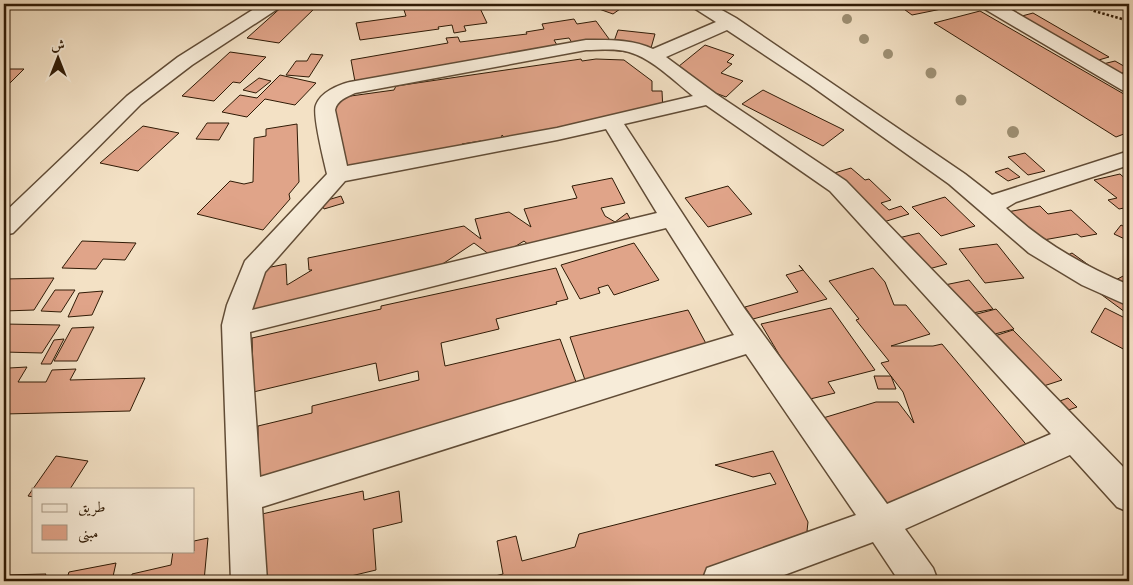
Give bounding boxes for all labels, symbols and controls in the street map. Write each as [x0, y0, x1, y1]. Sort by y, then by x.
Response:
north arrow [32, 32, 82, 82]
text: ش [51, 37, 65, 54]
legend [32, 488, 195, 552]
text: طريق [78, 498, 105, 517]
text: مبنى [78, 524, 98, 544]

